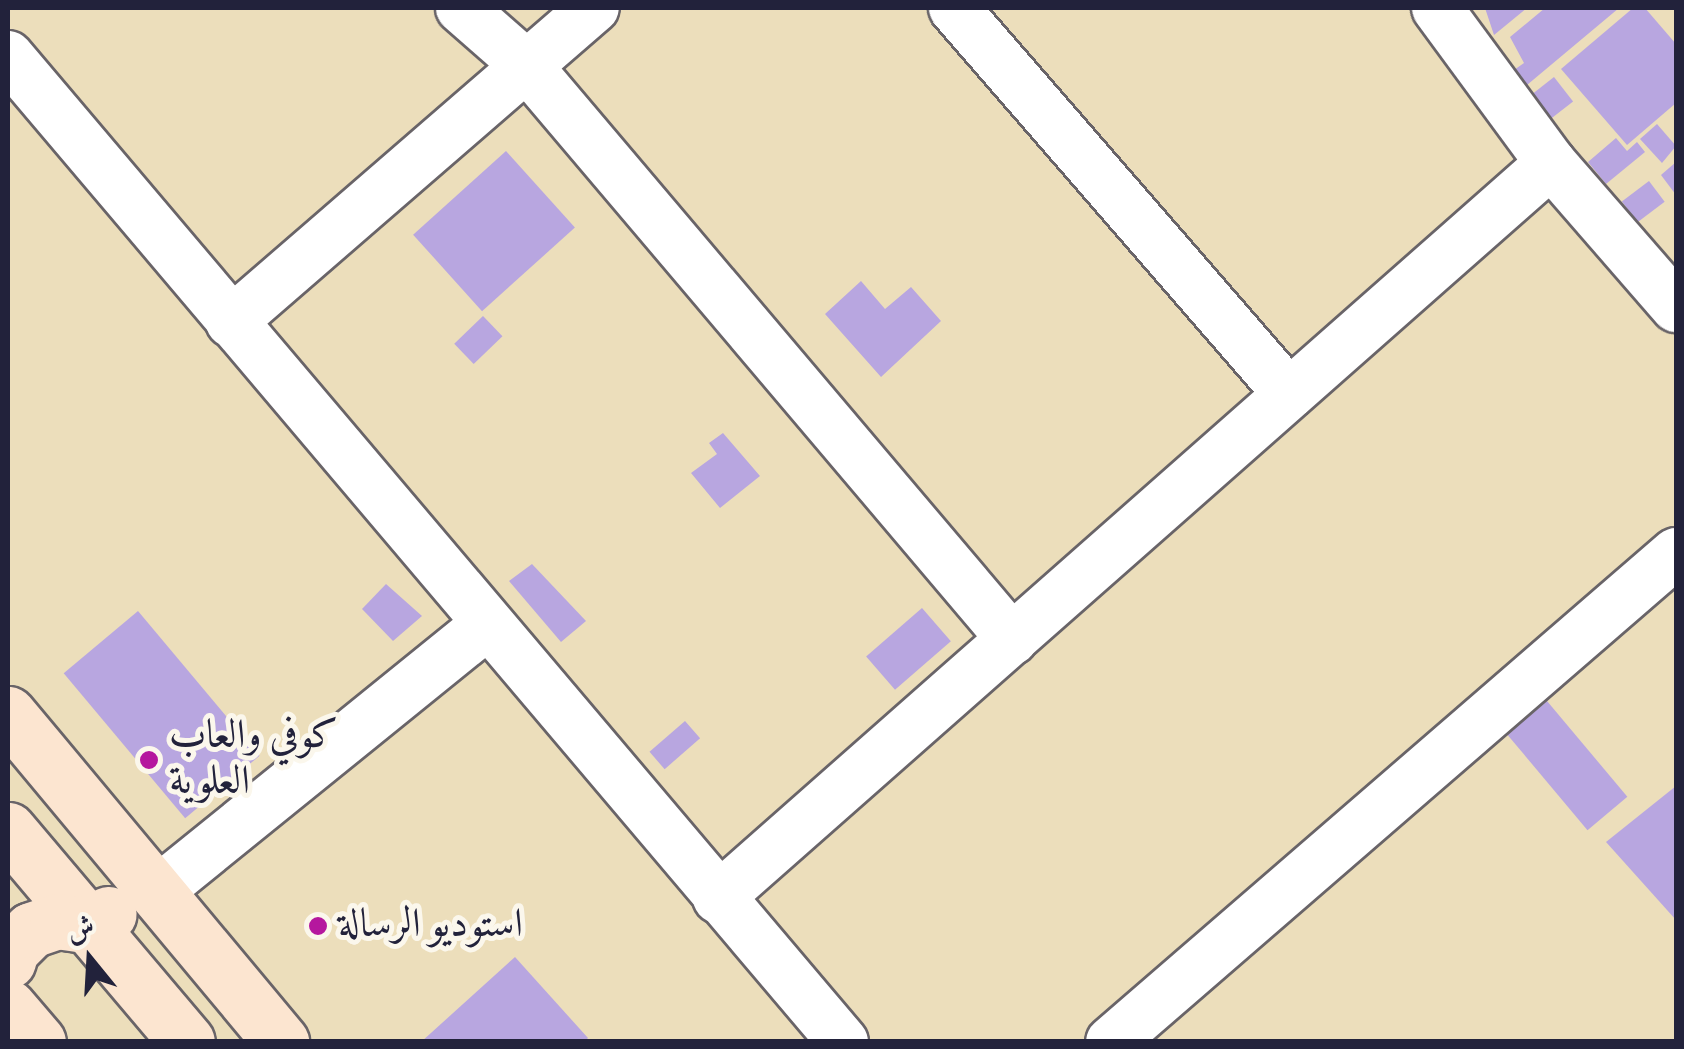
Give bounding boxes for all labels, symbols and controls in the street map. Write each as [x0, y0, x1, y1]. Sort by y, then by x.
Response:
place label: كوفي والعاب العلوية [169, 713, 338, 807]
marker: كوفي والعاب العلوية [138, 749, 160, 771]
place label: استوديو الرسالة [338, 902, 523, 950]
text: ش [61, 907, 100, 953]
north arrow [40, 909, 140, 1009]
marker: استوديو الرسالة [307, 915, 329, 937]

